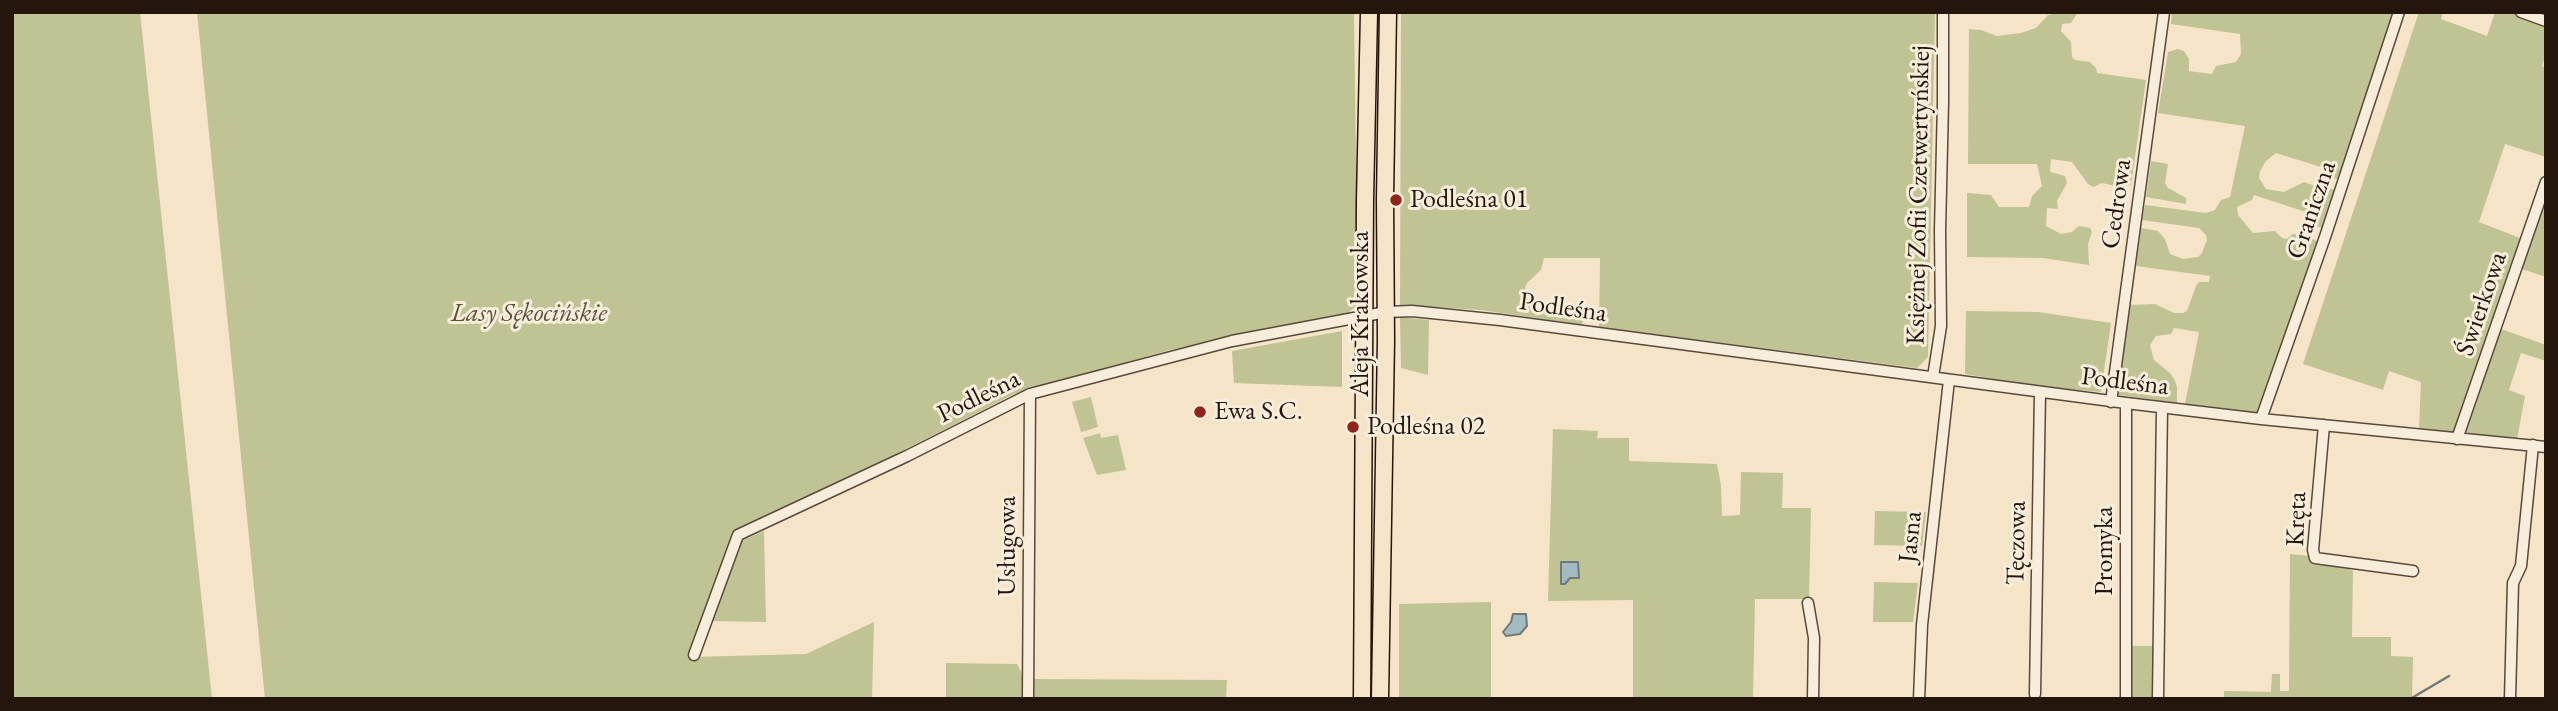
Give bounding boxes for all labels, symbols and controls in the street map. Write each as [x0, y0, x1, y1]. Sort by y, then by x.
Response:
street label: Księżnej Zofii Czetwertyńskiej [1901, 45, 1937, 345]
street label: Cedrowa [2095, 157, 2139, 251]
street label: Graniczna [2281, 157, 2343, 263]
place label: Podleśna 01 [1410, 184, 1528, 216]
marker: Podleśna 01 [1388, 192, 1404, 208]
street label: Aleja Krakowska [1345, 231, 1377, 397]
street label: Świerkowa [2450, 248, 2514, 360]
street label: Podleśna [1517, 286, 1609, 330]
park label: Lasy Sękocińskie [451, 298, 607, 330]
street label: Podleśna [2079, 361, 2171, 403]
street label: Podleśna [933, 364, 1025, 430]
place label: Ewa S.C. [1214, 396, 1303, 428]
marker: Ewa S.C. [1192, 404, 1208, 420]
place label: Podleśna 02 [1367, 411, 1485, 443]
marker: Podleśna 02 [1345, 419, 1361, 435]
street label: Kręta [2280, 491, 2314, 547]
street label: Usługowa [992, 496, 1024, 596]
street label: Tęczowa [2001, 501, 2033, 585]
street label: Promyka [2089, 506, 2121, 596]
street label: Jasna [1893, 510, 1929, 564]

